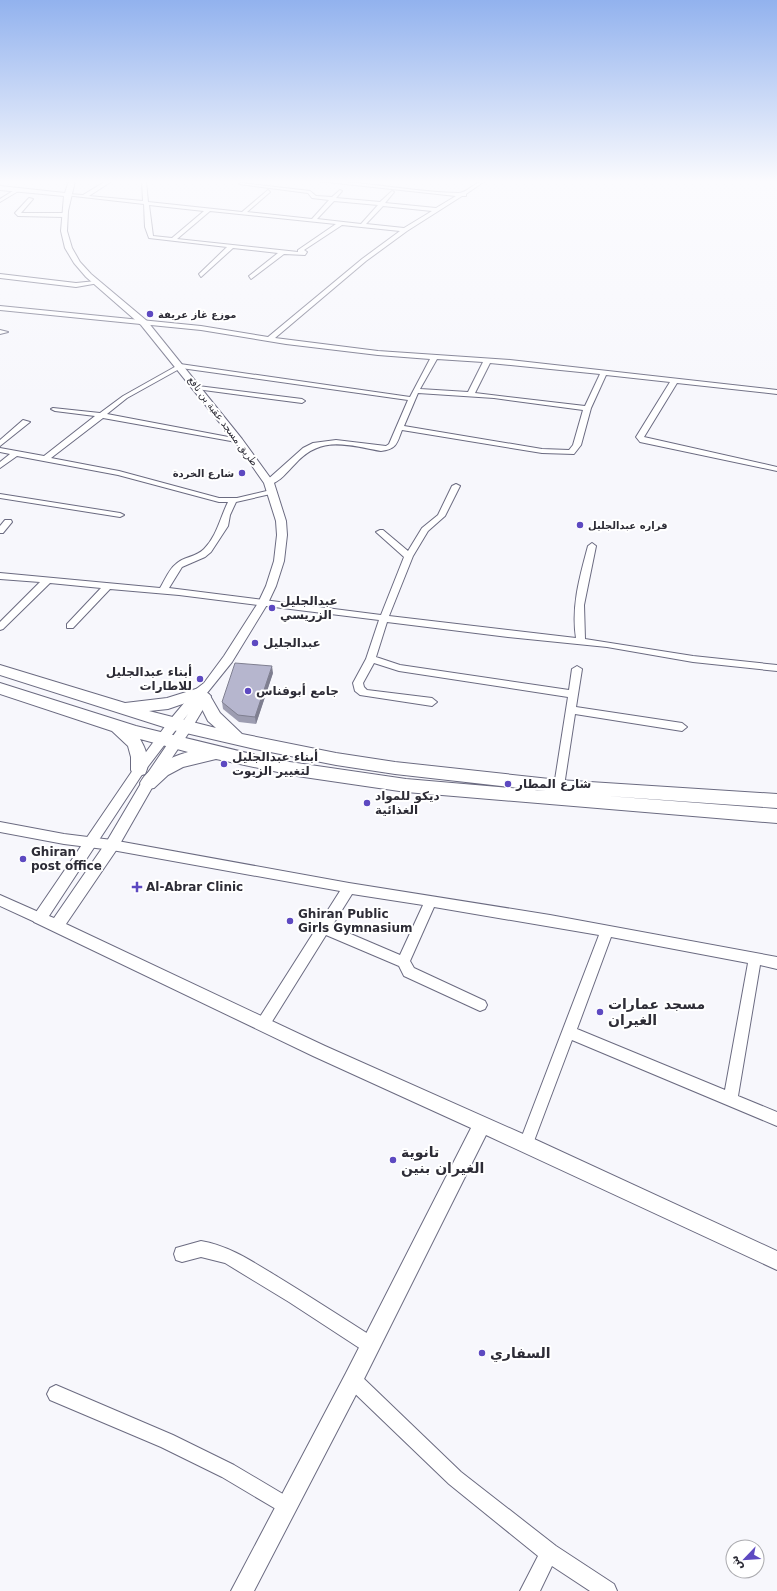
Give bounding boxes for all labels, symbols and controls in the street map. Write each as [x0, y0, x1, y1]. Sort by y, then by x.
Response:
marker: موزع غاز عريفة [145, 309, 155, 319]
place label: موزع غاز عريفة [158, 309, 236, 321]
street label: طريق مسجد عقبة بن نافع [185, 374, 260, 468]
place label: شارع الخردة [173, 468, 234, 480]
marker: شارع الخردة [237, 468, 247, 478]
marker: قراره عبدالجليل [575, 520, 585, 530]
place label: قراره عبدالجليل [588, 520, 668, 532]
place label: عبدالجليل الزريسي [280, 594, 338, 622]
marker: عبدالجليل الزريسي [267, 603, 277, 613]
place label: عبدالجليل [263, 636, 321, 650]
marker: عبدالجليل [250, 638, 260, 648]
place label: أبناء عبدالجليل للاطارات [106, 664, 192, 693]
marker: أبناء عبدالجليل للاطارات [195, 674, 205, 684]
place label: جامع أبوفناس [256, 683, 339, 699]
marker: جامع أبوفناس [243, 686, 253, 696]
place label: أبناء عبدالجليل لتغيير الزيوت [232, 749, 318, 779]
marker: أبناء عبدالجليل لتغيير الزيوت [219, 759, 229, 769]
place label: شارع المطار [515, 777, 591, 791]
marker: شارع المطار [503, 779, 513, 789]
place label: ديكو للمواد الغذائية [375, 789, 440, 817]
marker: ديكو للمواد الغذائية [362, 798, 372, 808]
place label: Ghiran post office [31, 845, 102, 873]
marker: Ghiran post office [18, 854, 28, 864]
place label: Al-Abrar Clinic [146, 880, 243, 894]
marker: Al-Abrar Clinic [131, 881, 143, 893]
place label: Ghiran Public Girls Gymnasium [298, 907, 412, 935]
marker: Ghiran Public Girls Gymnasium [285, 916, 295, 926]
place label: مسجد عمارات الغيران [608, 996, 705, 1029]
marker: مسجد عمارات الغيران [595, 1007, 605, 1017]
place label: تانوية الغيران بنين [401, 1144, 484, 1177]
marker: تانوية الغيران بنين [388, 1155, 398, 1165]
place label: السفاري [490, 1345, 551, 1363]
marker: السفاري [477, 1348, 487, 1358]
north arrow [725, 1539, 765, 1579]
text: ش [727, 1553, 745, 1573]

